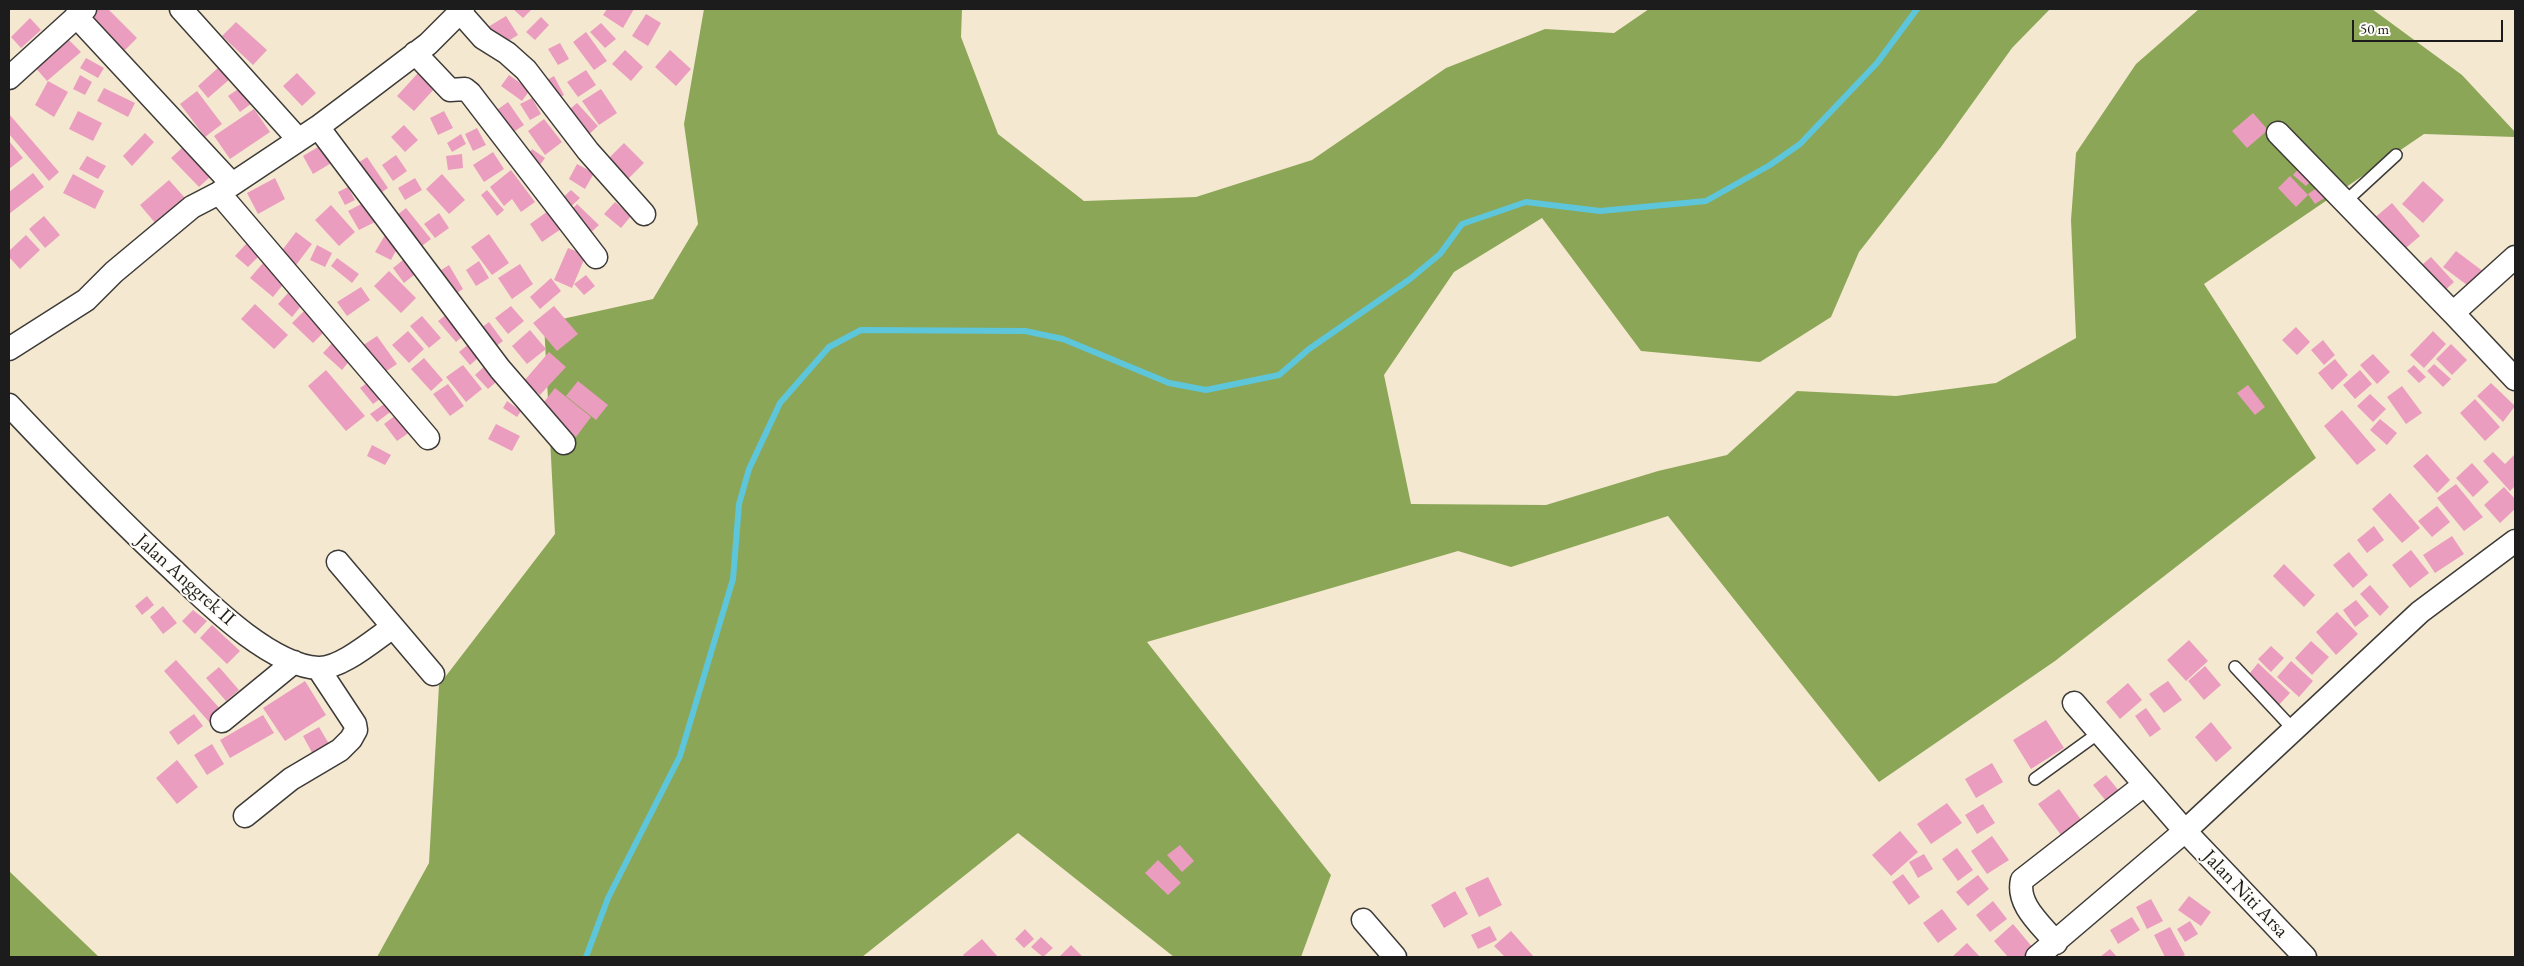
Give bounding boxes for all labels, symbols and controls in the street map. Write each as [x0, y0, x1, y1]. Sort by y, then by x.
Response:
scale bar [2354, 10, 2505, 42]
text: 50 m [2360, 19, 2389, 38]
street label: Jalan Anggrek II [130, 529, 240, 631]
street label: Jalan Niti Arsa [2197, 845, 2293, 943]

